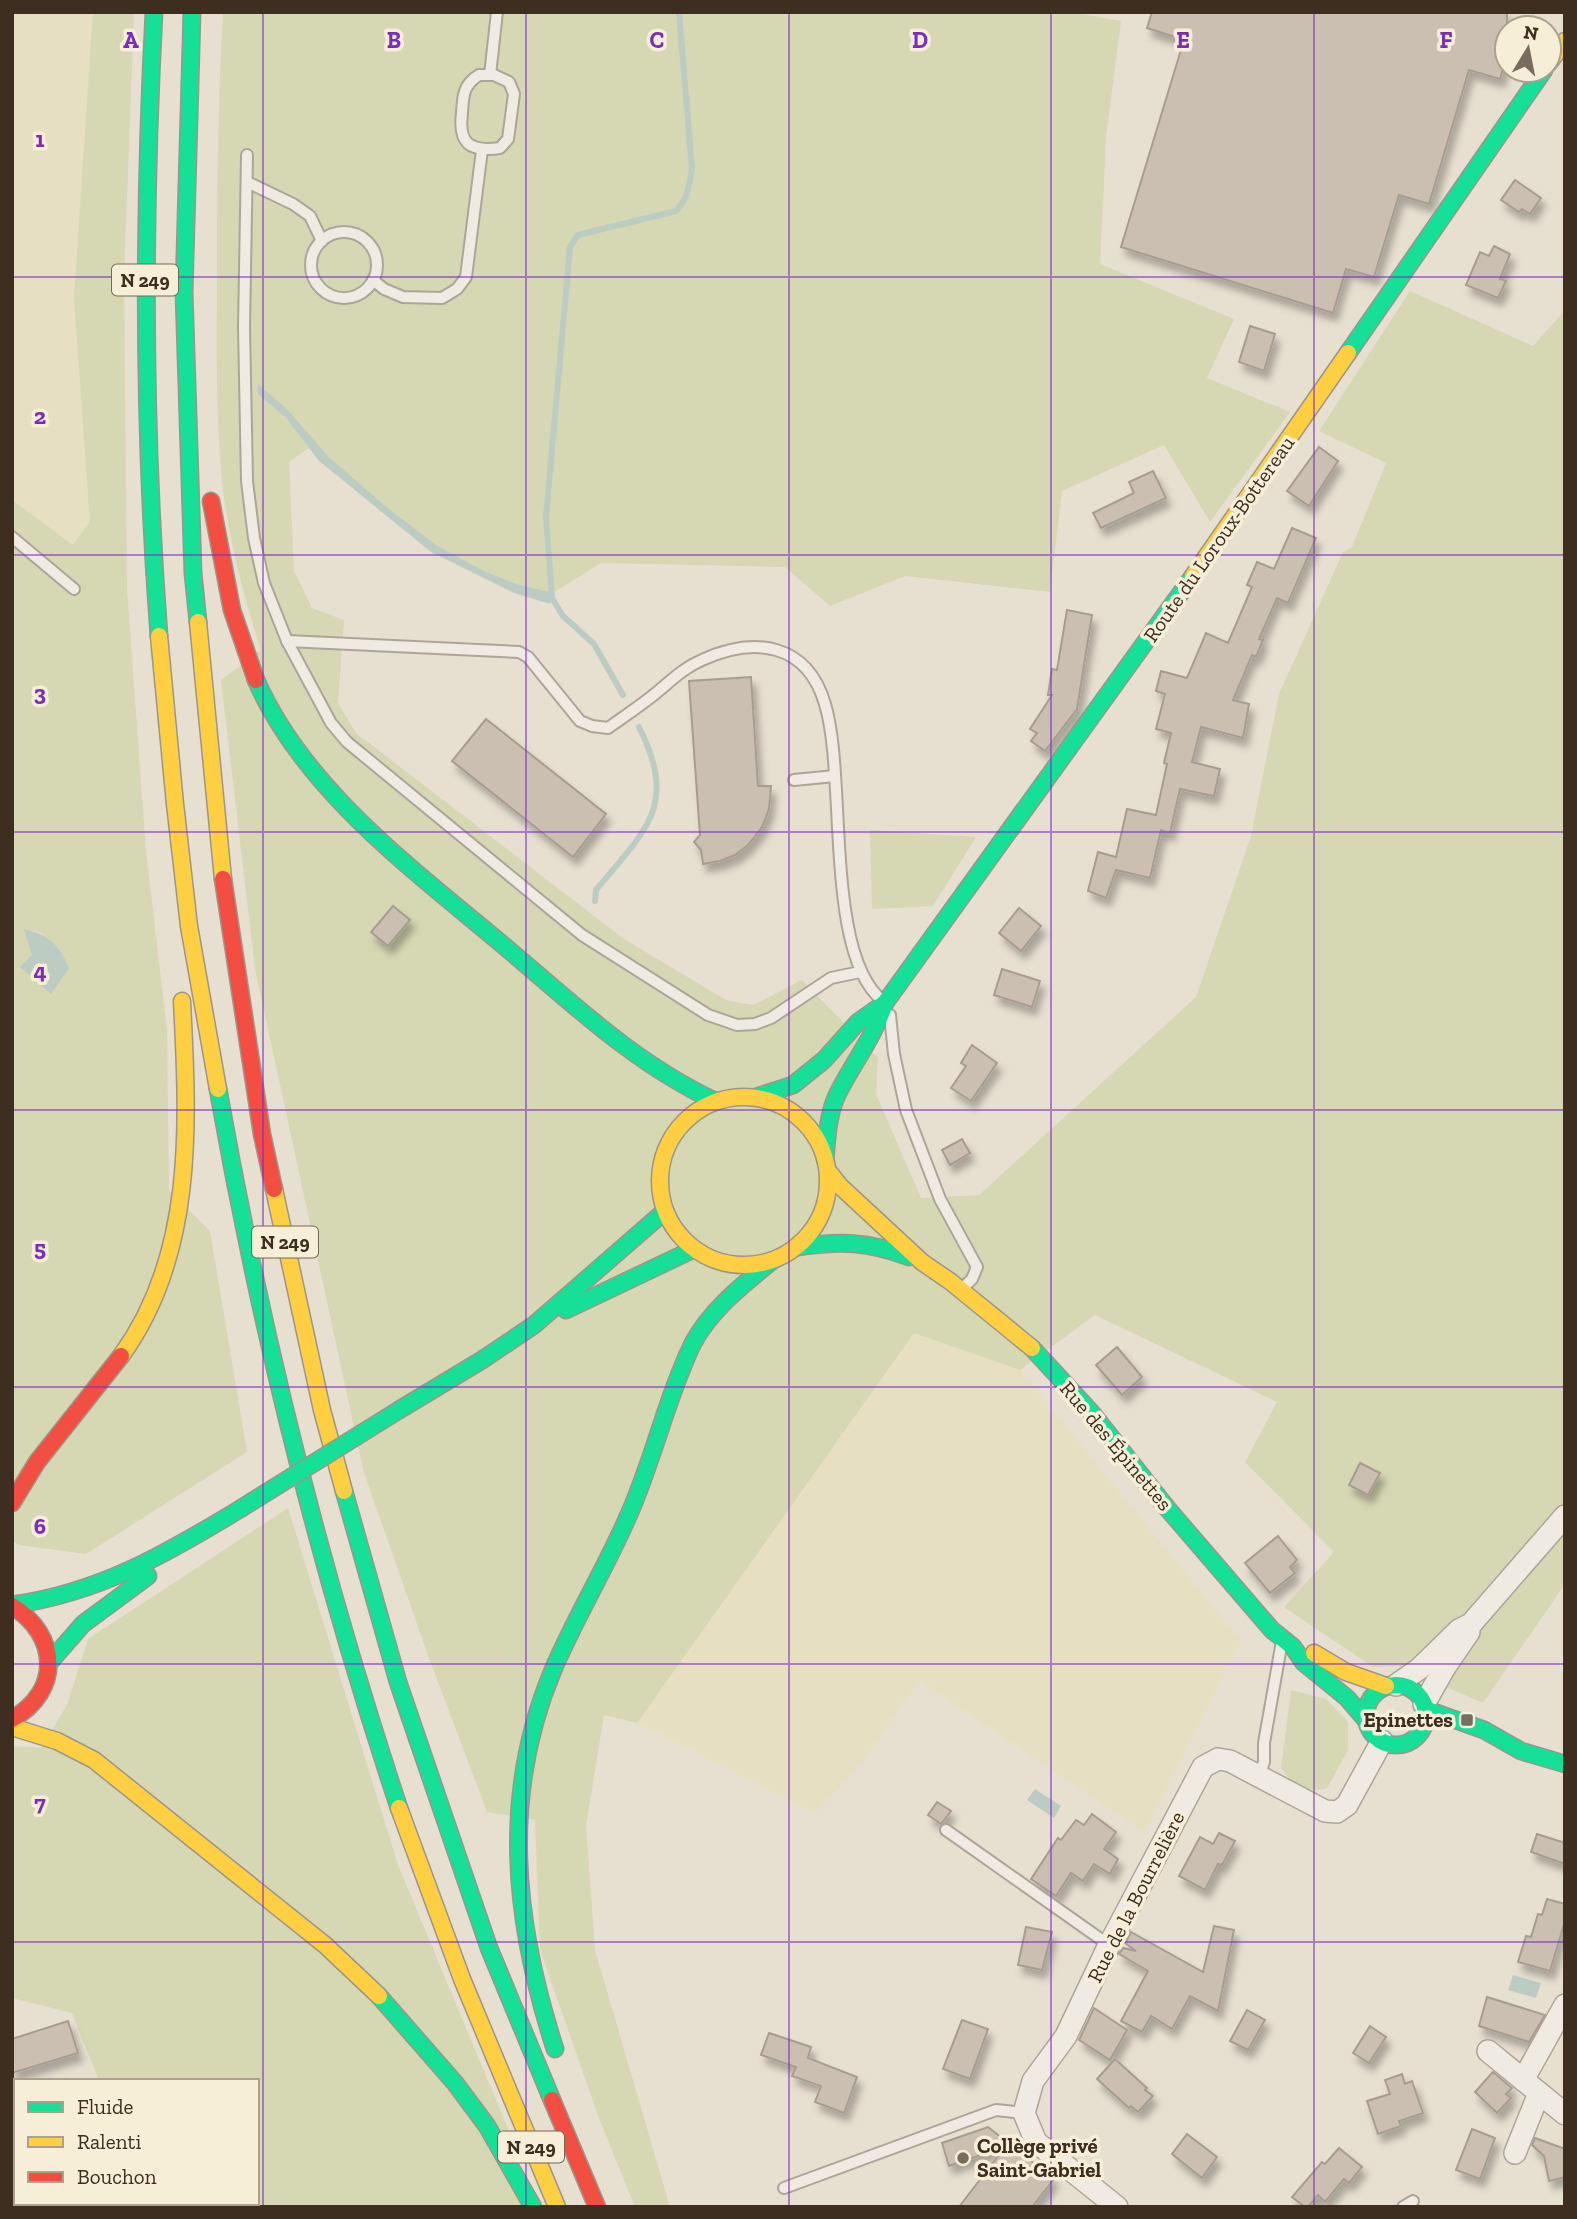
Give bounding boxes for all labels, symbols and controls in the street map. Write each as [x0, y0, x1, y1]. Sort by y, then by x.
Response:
north arrow [1493, 14, 1563, 84]
text: N [1522, 20, 1540, 45]
text: A [123, 26, 139, 54]
text: B [387, 26, 401, 54]
text: C [650, 26, 664, 54]
text: D [912, 26, 928, 54]
text: E [1176, 26, 1190, 54]
text: F [1439, 26, 1453, 54]
text: 1 [35, 125, 45, 153]
road number: N 249 [112, 264, 178, 296]
text: 2 [34, 402, 46, 430]
street label: Route du Loroux-Bottereau [1138, 431, 1299, 647]
text: 3 [34, 679, 46, 707]
text: 4 [33, 957, 47, 985]
road number: N 249 [252, 1226, 318, 1258]
text: 5 [34, 1234, 46, 1262]
street label: Rue des Épinettes [1055, 1376, 1178, 1515]
text: 6 [34, 1512, 46, 1540]
place label: Epinettes [1363, 1707, 1453, 1732]
marker: Epinettes [1459, 1712, 1475, 1728]
text: 7 [34, 1789, 46, 1817]
street label: Rue de la Bourrelière [1082, 1807, 1190, 1987]
legend [14, 2079, 259, 2205]
text: Fluide [77, 2094, 133, 2119]
text: Ralenti [77, 2129, 141, 2154]
road number: N 249 [498, 2132, 564, 2162]
place label: Collège privé Saint-Gabriel [977, 2133, 1101, 2182]
marker: Collège privé Saint-Gabriel [955, 2150, 971, 2166]
text: Bouchon [77, 2164, 157, 2189]

